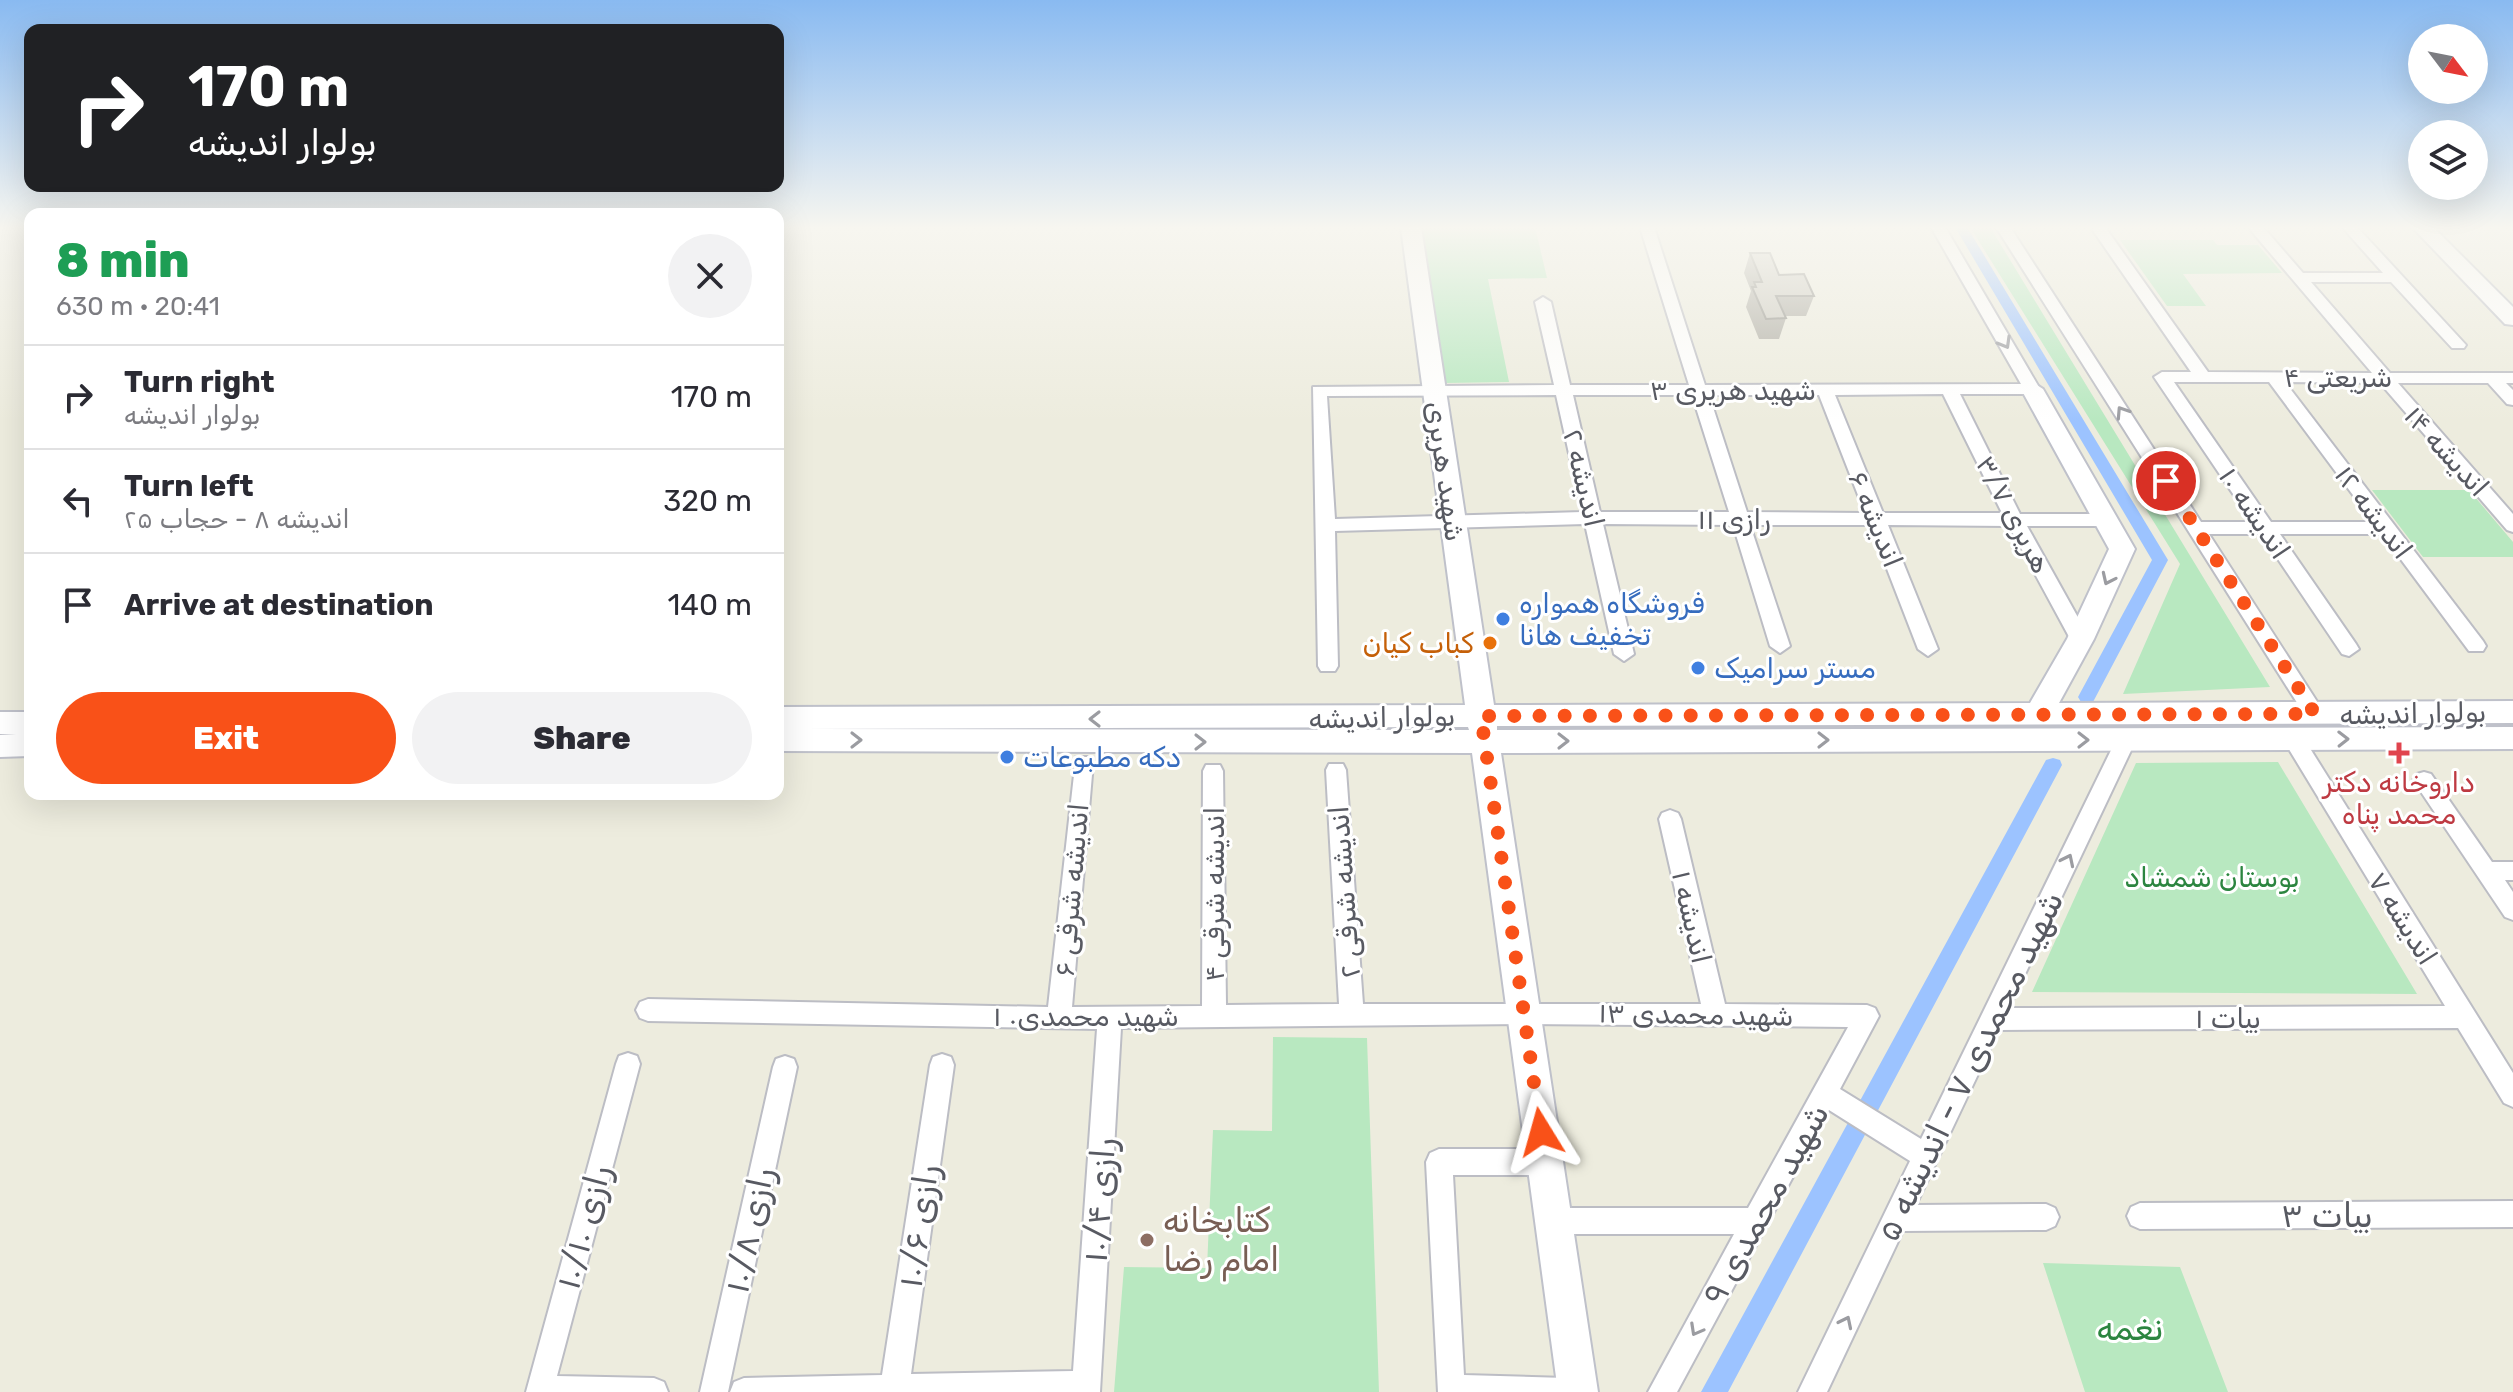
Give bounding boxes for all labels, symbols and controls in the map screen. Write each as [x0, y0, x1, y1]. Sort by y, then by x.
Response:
north arrow [2408, 24, 2488, 104]
map controls [2408, 24, 2488, 200]
text: 170 m [188, 54, 349, 120]
icon: right [56, 56, 160, 160]
button: layers [2408, 120, 2488, 200]
text: بولوار اندیشه [188, 121, 377, 164]
text: 8 min [56, 232, 190, 289]
button: close [668, 234, 752, 318]
text: 630 m · 20:41 [56, 291, 220, 322]
one-way arrow [1995, 334, 2011, 349]
street label: شریعتی ۴ [2284, 361, 2392, 394]
text: Turn right [124, 364, 275, 400]
street label: شهید هریری ۳ [1650, 374, 1816, 407]
icon: right [56, 375, 100, 419]
text: 170 m [671, 379, 752, 415]
street label: شهید هریری [1419, 399, 1472, 543]
street label: اندیشه ۱۴ [2398, 399, 2496, 503]
text: بولوار اندیشه [124, 400, 260, 431]
one-way arrow [2117, 407, 2132, 421]
street label: اندیشه ۲ [1556, 426, 1611, 530]
pin [2132, 447, 2200, 515]
street label: هریری ۳/۷ [1969, 450, 2058, 579]
icon: arrive [2144, 459, 2188, 503]
street label: اندیشه ۱۲ [2328, 459, 2419, 565]
street label: اندیشه ۱۰ [2212, 461, 2297, 565]
street label: اندیشه ۶ [1841, 466, 1910, 572]
text: Turn left [124, 468, 254, 504]
icon: left [56, 479, 100, 523]
text: 320 m [663, 483, 752, 519]
street label: رازی ۱۱ [1697, 503, 1771, 536]
text: اندیشه ۸ - حجاب ۲۵ [124, 504, 350, 535]
one-way arrow [2102, 571, 2118, 586]
icon: arrive [56, 583, 100, 627]
text: Arrive at destination [124, 587, 434, 623]
text: 140 m [667, 587, 752, 623]
place label: فروشگاه همواره تخفیف هانا [1519, 587, 1705, 652]
marker: فروشگاه همواره تخفیف هانا [1494, 610, 1512, 628]
place label: کباب کیان [1363, 627, 1474, 660]
marker: کباب کیان [1481, 634, 1499, 652]
place label: مستر سرامیک [1714, 652, 1876, 685]
marker: مستر سرامیک [1689, 659, 1707, 677]
button: Exit [56, 692, 396, 784]
button: Share [412, 692, 752, 784]
street label: بولوار اندیشه [2339, 696, 2487, 731]
street label: بولوار اندیشه [1308, 700, 1456, 735]
one-way arrow [1088, 710, 1101, 728]
one-way arrow [2337, 730, 2350, 748]
one-way arrow [1817, 731, 1830, 749]
one-way arrow [2077, 731, 2090, 749]
one-way arrow [850, 732, 863, 749]
one-way arrow [1557, 732, 1570, 750]
one-way arrow [1194, 733, 1207, 751]
place label: دکه مطبوعات [1023, 741, 1181, 774]
marker: داروخانه دکتر محمد پناه [2390, 744, 2408, 762]
marker: دکه مطبوعات [998, 748, 1016, 766]
place label: داروخانه دکتر محمد پناه [2321, 766, 2475, 833]
street label: اندیشه شرقی ۶ [1047, 802, 1096, 978]
street label: اندیشه شرقی ۲ [1322, 805, 1367, 979]
street label: اندیشه شرقی ۴ [1198, 807, 1231, 981]
one-way arrow [2058, 854, 2074, 869]
park label: بوستان شمشاد [2124, 861, 2300, 894]
street label: اندیشه ۷ [2361, 866, 2444, 971]
street label: اندیشه ۱ [1665, 867, 1718, 967]
street label: شهید محمدی ۷ - اندیشه ۵ [1867, 884, 2072, 1248]
street label: شهید محمدی ۱۳ [1598, 996, 1794, 1033]
street label: شهید محمدی۰ ۱ [993, 1000, 1179, 1033]
street label: بیات ۱ [2195, 1002, 2261, 1035]
position arrow [1499, 1090, 1583, 1174]
street label: شهید محمدی ۹ [1693, 1096, 1838, 1312]
street label: رازی ۱۰/۴ [1075, 1136, 1124, 1264]
street label: رازی ۱۰/۱۰ [547, 1161, 620, 1294]
street label: رازی ۱۰/۶ [890, 1162, 947, 1290]
street label: رازی ۱۰/۸ [716, 1164, 783, 1297]
street label: بیات ۳ [2281, 1195, 2373, 1236]
place label: کتابخانه امام رضا [1163, 1200, 1280, 1282]
marker: کتابخانه امام رضا [1138, 1231, 1156, 1249]
park label: نغمه [2096, 1308, 2164, 1349]
one-way arrow [1836, 1315, 1852, 1330]
one-way arrow [1690, 1322, 1706, 1336]

